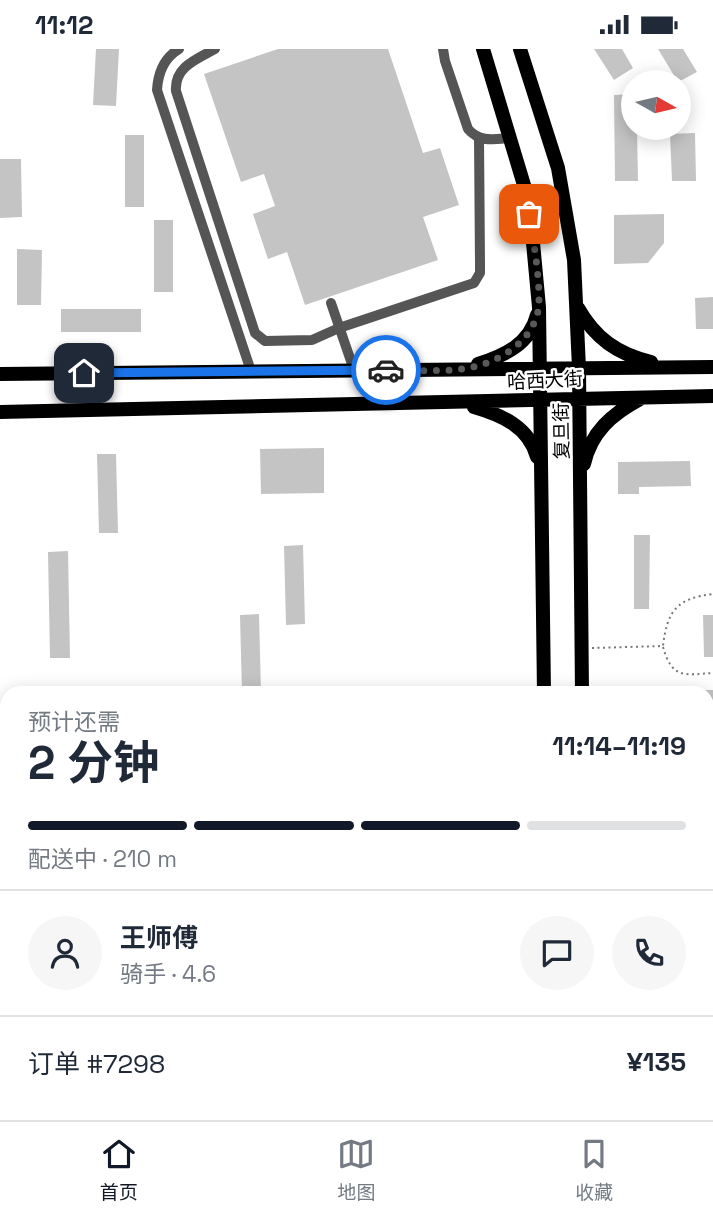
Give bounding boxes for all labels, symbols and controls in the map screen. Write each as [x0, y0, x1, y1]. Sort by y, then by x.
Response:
text: 11:12 [35, 8, 93, 42]
north arrow [621, 70, 691, 140]
map controls [621, 70, 691, 140]
pin [499, 184, 559, 244]
icon: bag [510, 195, 548, 233]
courier [351, 335, 421, 405]
pin [54, 343, 114, 403]
icon: car [367, 351, 405, 389]
icon: home [65, 354, 103, 392]
street label: 哈西大街 [506, 366, 584, 395]
street label: 复旦街 [549, 402, 574, 460]
text: 预计还需 [28, 707, 120, 737]
text: 11:14–11:19 [552, 729, 686, 763]
text: 2 分钟 [28, 734, 159, 792]
text: 配送中 · 210 m [28, 844, 177, 874]
button: person [28, 916, 102, 990]
button: chat [520, 916, 594, 990]
button: phone [612, 916, 686, 990]
text: 王师傅 [120, 921, 198, 955]
text: 骑手 · 4.6 [120, 959, 216, 989]
text: ¥135 [627, 1045, 686, 1079]
text: 订单 #7298 [28, 1047, 165, 1081]
tab: 首页 [100, 1135, 138, 1205]
tab: 地图 [337, 1135, 375, 1205]
tab: 收藏 [575, 1135, 613, 1205]

